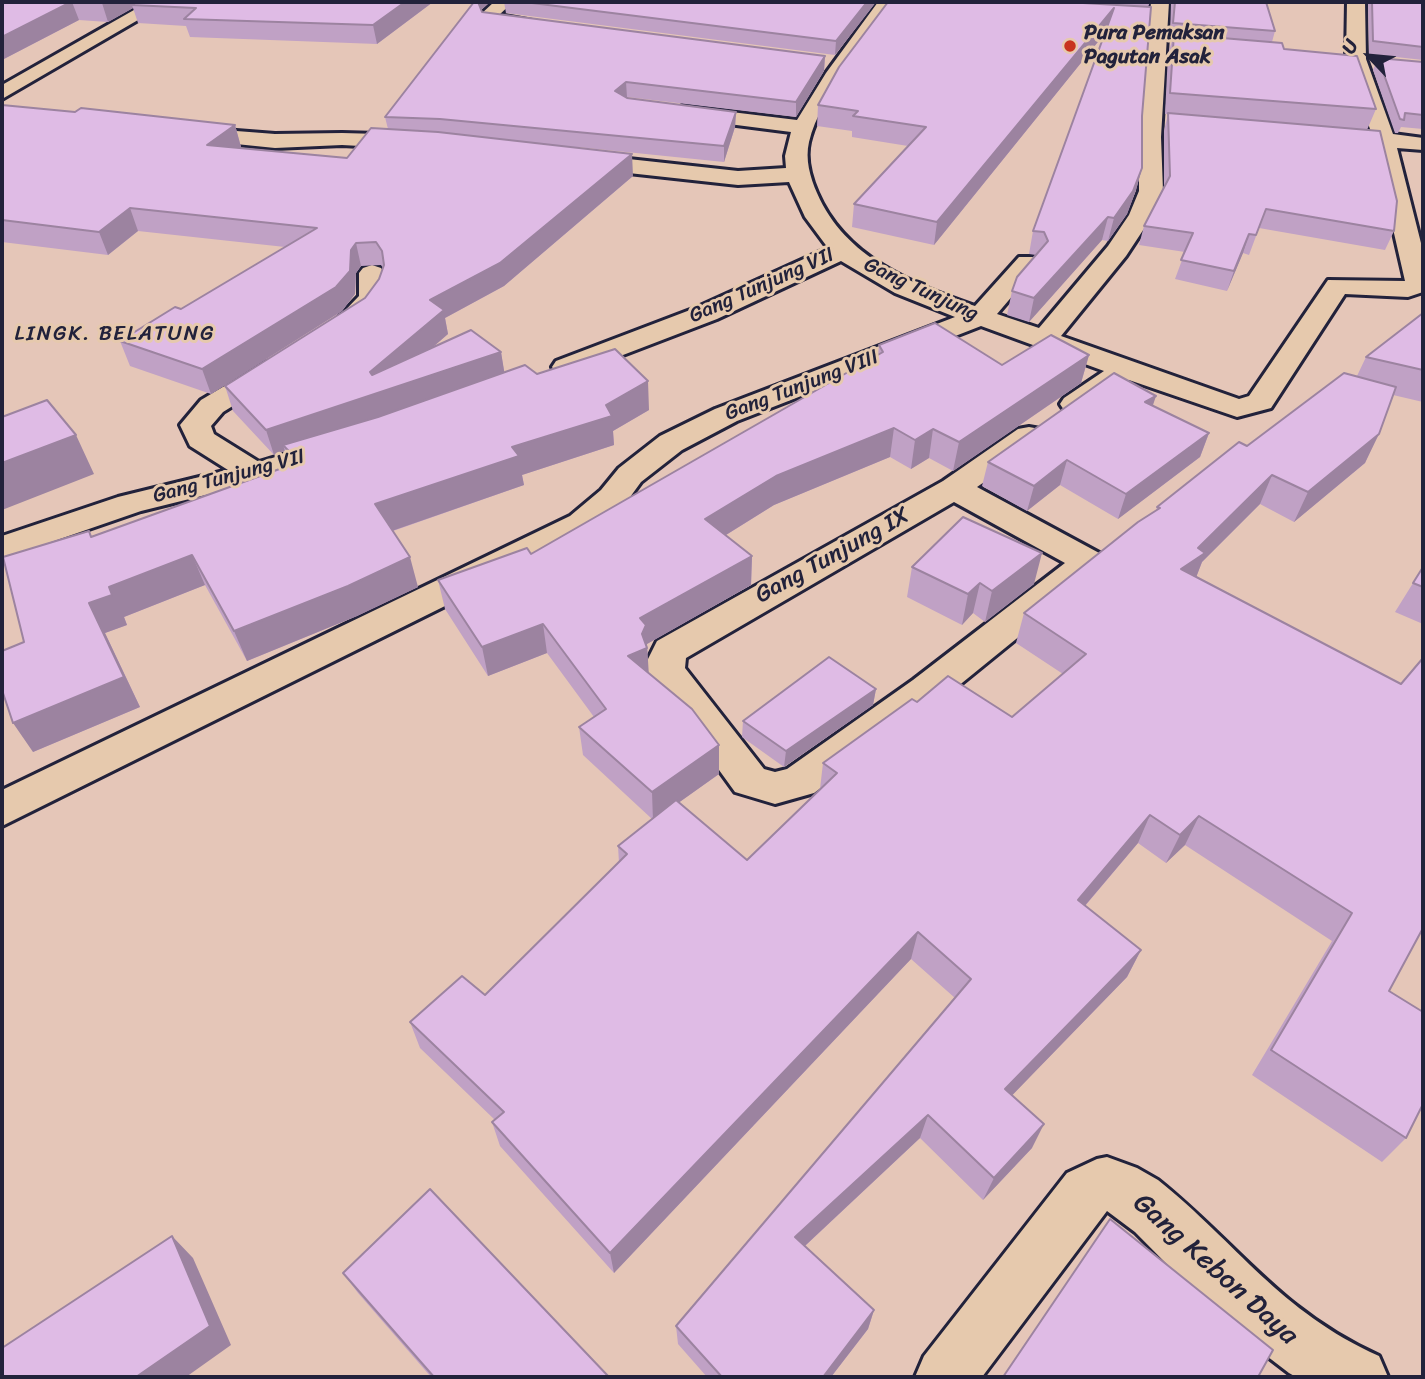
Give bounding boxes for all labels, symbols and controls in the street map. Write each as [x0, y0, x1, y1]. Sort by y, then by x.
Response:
place label: Pura Pemaksan Pagutan Asak [1084, 21, 1224, 71]
north arrow [1334, 21, 1404, 91]
text: U [1332, 34, 1367, 59]
marker: Pura Pemaksan Pagutan Asak [1062, 38, 1078, 54]
street label: Gang Tunjung VII [686, 243, 838, 329]
street label: Gang Tunjung [860, 252, 982, 328]
district label: LINGK. BELATUNG [17, 322, 213, 348]
street label: Gang Tunjung VIII [722, 345, 882, 427]
street label: Gang Tunjung VII [150, 445, 308, 509]
street label: Gang Tunjung IX [751, 502, 915, 610]
street label: Gang Kebon Daya [1125, 1187, 1305, 1353]

